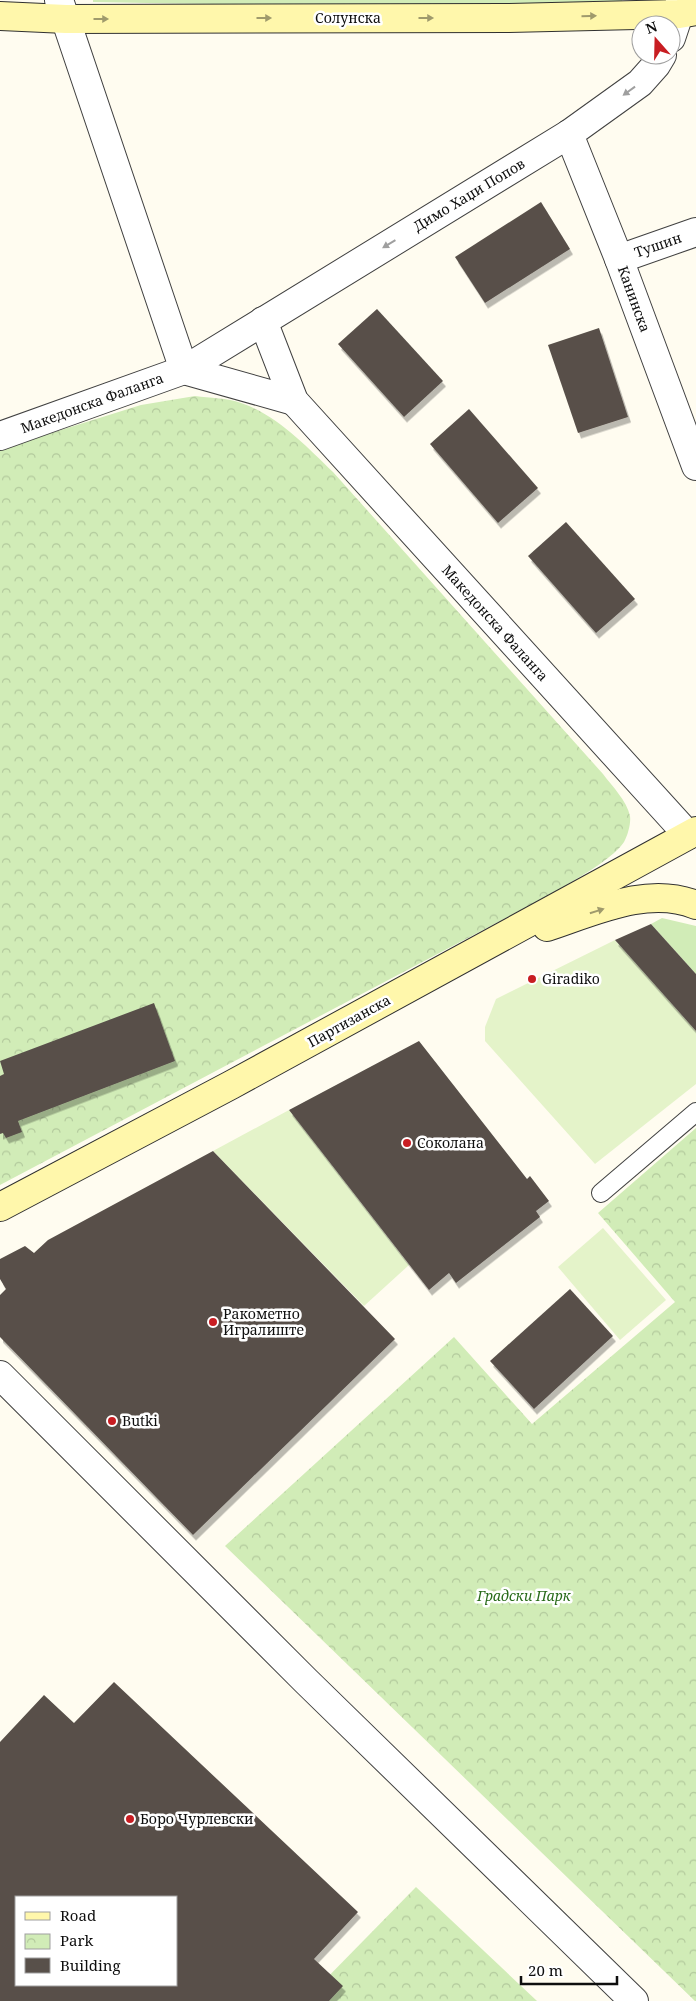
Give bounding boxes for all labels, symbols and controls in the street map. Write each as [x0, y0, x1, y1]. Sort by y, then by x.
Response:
street label: Солунска [315, 8, 381, 27]
one-way arrow [581, 12, 597, 20]
one-way arrow [256, 14, 272, 22]
one-way arrow [418, 14, 434, 22]
one-way arrow [93, 15, 109, 23]
north arrow [631, 15, 681, 65]
text: N [643, 16, 660, 38]
one-way arrow [623, 85, 636, 95]
street label: Димо Хаџи Попов [409, 154, 528, 235]
street label: Тушин [632, 228, 684, 261]
one-way arrow [383, 239, 396, 248]
street label: Канинска [614, 263, 655, 335]
street label: Македонска Фаланга [18, 368, 166, 437]
street label: Македонска Фаланга [438, 560, 553, 685]
one-way arrow [589, 906, 604, 914]
place label: Giradiko [542, 969, 600, 988]
marker: Giradiko [526, 973, 538, 985]
street label: Партизанска [304, 990, 394, 1051]
place label: Соколана [417, 1133, 484, 1152]
marker: Соколана [401, 1137, 413, 1149]
place label: Ракометно Игралиште [223, 1304, 304, 1339]
marker: Ракометно Игралиште [207, 1316, 219, 1328]
place label: Butki [122, 1411, 158, 1430]
marker: Butki [106, 1415, 118, 1427]
park label: Градски Парк [476, 1586, 572, 1605]
place label: Боро Чурлевски [140, 1809, 253, 1828]
marker: Боро Чурлевски [124, 1813, 136, 1825]
legend [15, 1896, 178, 1986]
text: Road [60, 1905, 96, 1925]
text: Park [60, 1930, 94, 1950]
scale bar [521, 1954, 617, 1986]
text: Building [60, 1955, 121, 1975]
text: 20 m [528, 1960, 563, 1980]

